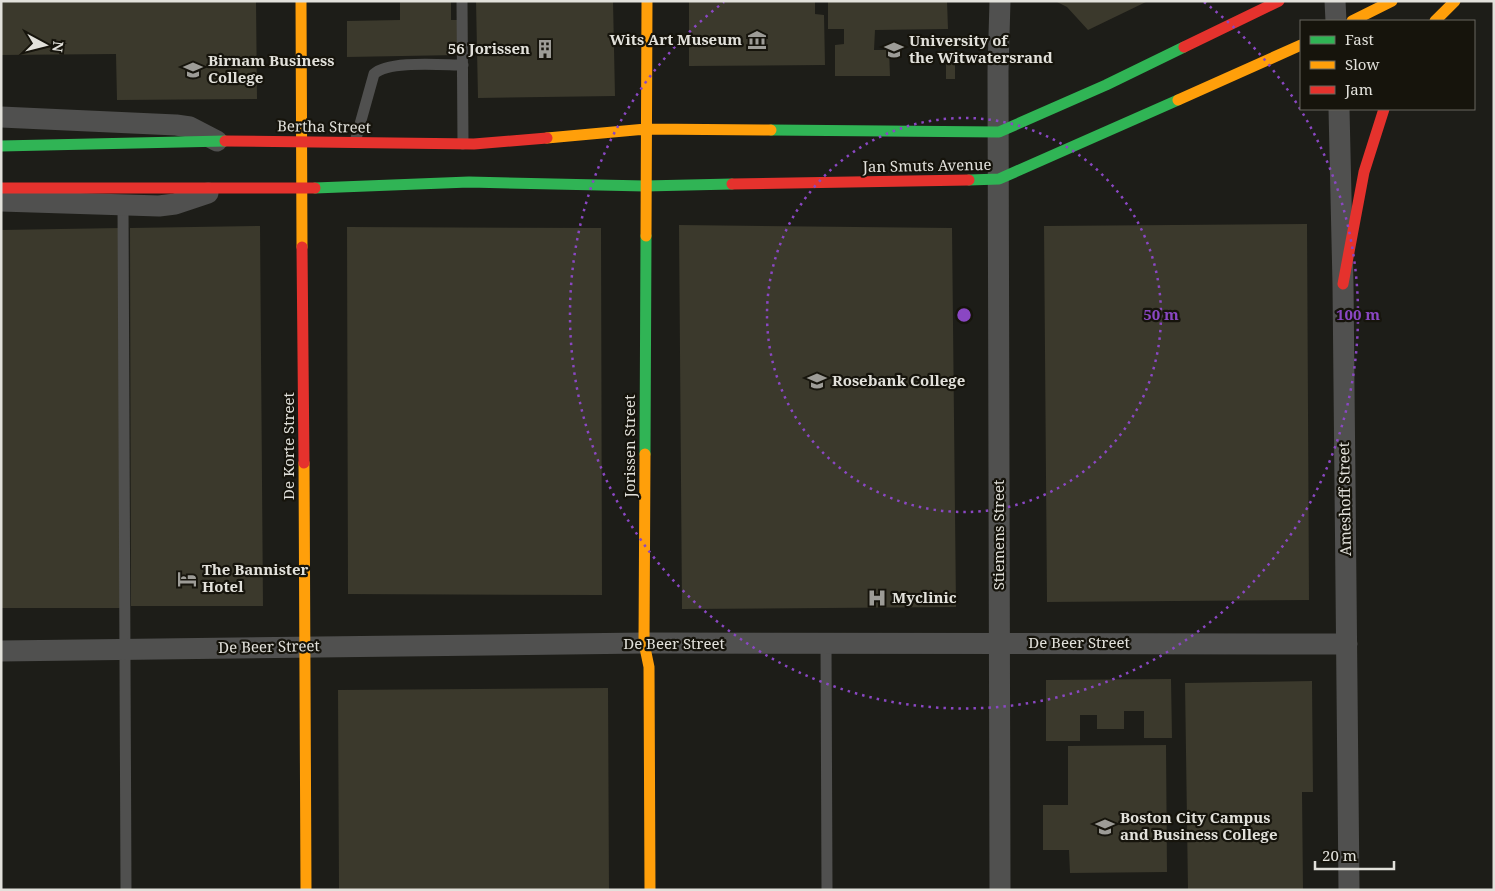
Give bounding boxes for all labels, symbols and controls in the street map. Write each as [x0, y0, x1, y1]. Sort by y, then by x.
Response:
north arrow [20, 20, 70, 70]
legend [1300, 20, 1475, 110]
place label: Wits Art Museum [610, 29, 742, 49]
museum icon: Wits Art Museum [746, 29, 768, 51]
text: Fast [1345, 29, 1374, 49]
place label: University of the Witwatersrand [909, 30, 1053, 67]
place label: 56 Jorissen [448, 38, 530, 58]
building icon: 56 Jorissen [534, 38, 556, 60]
school or university icon: University of the Witwatersrand [883, 39, 905, 61]
text: N [48, 40, 69, 53]
place label: Birnam Business College [208, 50, 335, 87]
text: Slow [1345, 54, 1379, 74]
school or university icon: Birnam Business College [182, 59, 204, 81]
text: Jam [1344, 79, 1373, 99]
street label: Bertha Street [277, 115, 371, 137]
street label: Jan Smuts Avenue [861, 154, 992, 176]
text: 50 m [1143, 304, 1179, 324]
text: 100 m [1336, 304, 1380, 324]
centre of rings [955, 306, 973, 324]
school or university icon: Rosebank College [806, 370, 828, 392]
place label: Rosebank College [832, 370, 965, 390]
street label: De Korte Street [278, 392, 298, 500]
street label: Jorissen Street [619, 395, 639, 498]
street label: Ameshoff Street [1333, 442, 1355, 556]
street label: Stiemens Street [988, 480, 1008, 590]
place label: The Bannister Hotel [202, 559, 309, 596]
hotel icon: The Bannister Hotel [176, 568, 198, 590]
hospital icon: Myclinic [866, 587, 888, 609]
place label: Myclinic [892, 587, 957, 607]
street label: De Beer Street [1028, 632, 1130, 652]
street label: De Beer Street [623, 633, 725, 653]
street label: De Beer Street [218, 635, 320, 657]
place label: Boston City Campus and Business College [1120, 807, 1278, 844]
school or university icon: Boston City Campus and Business College [1094, 816, 1116, 838]
scale bar [1315, 838, 1394, 870]
text: 20 m [1322, 845, 1357, 865]

